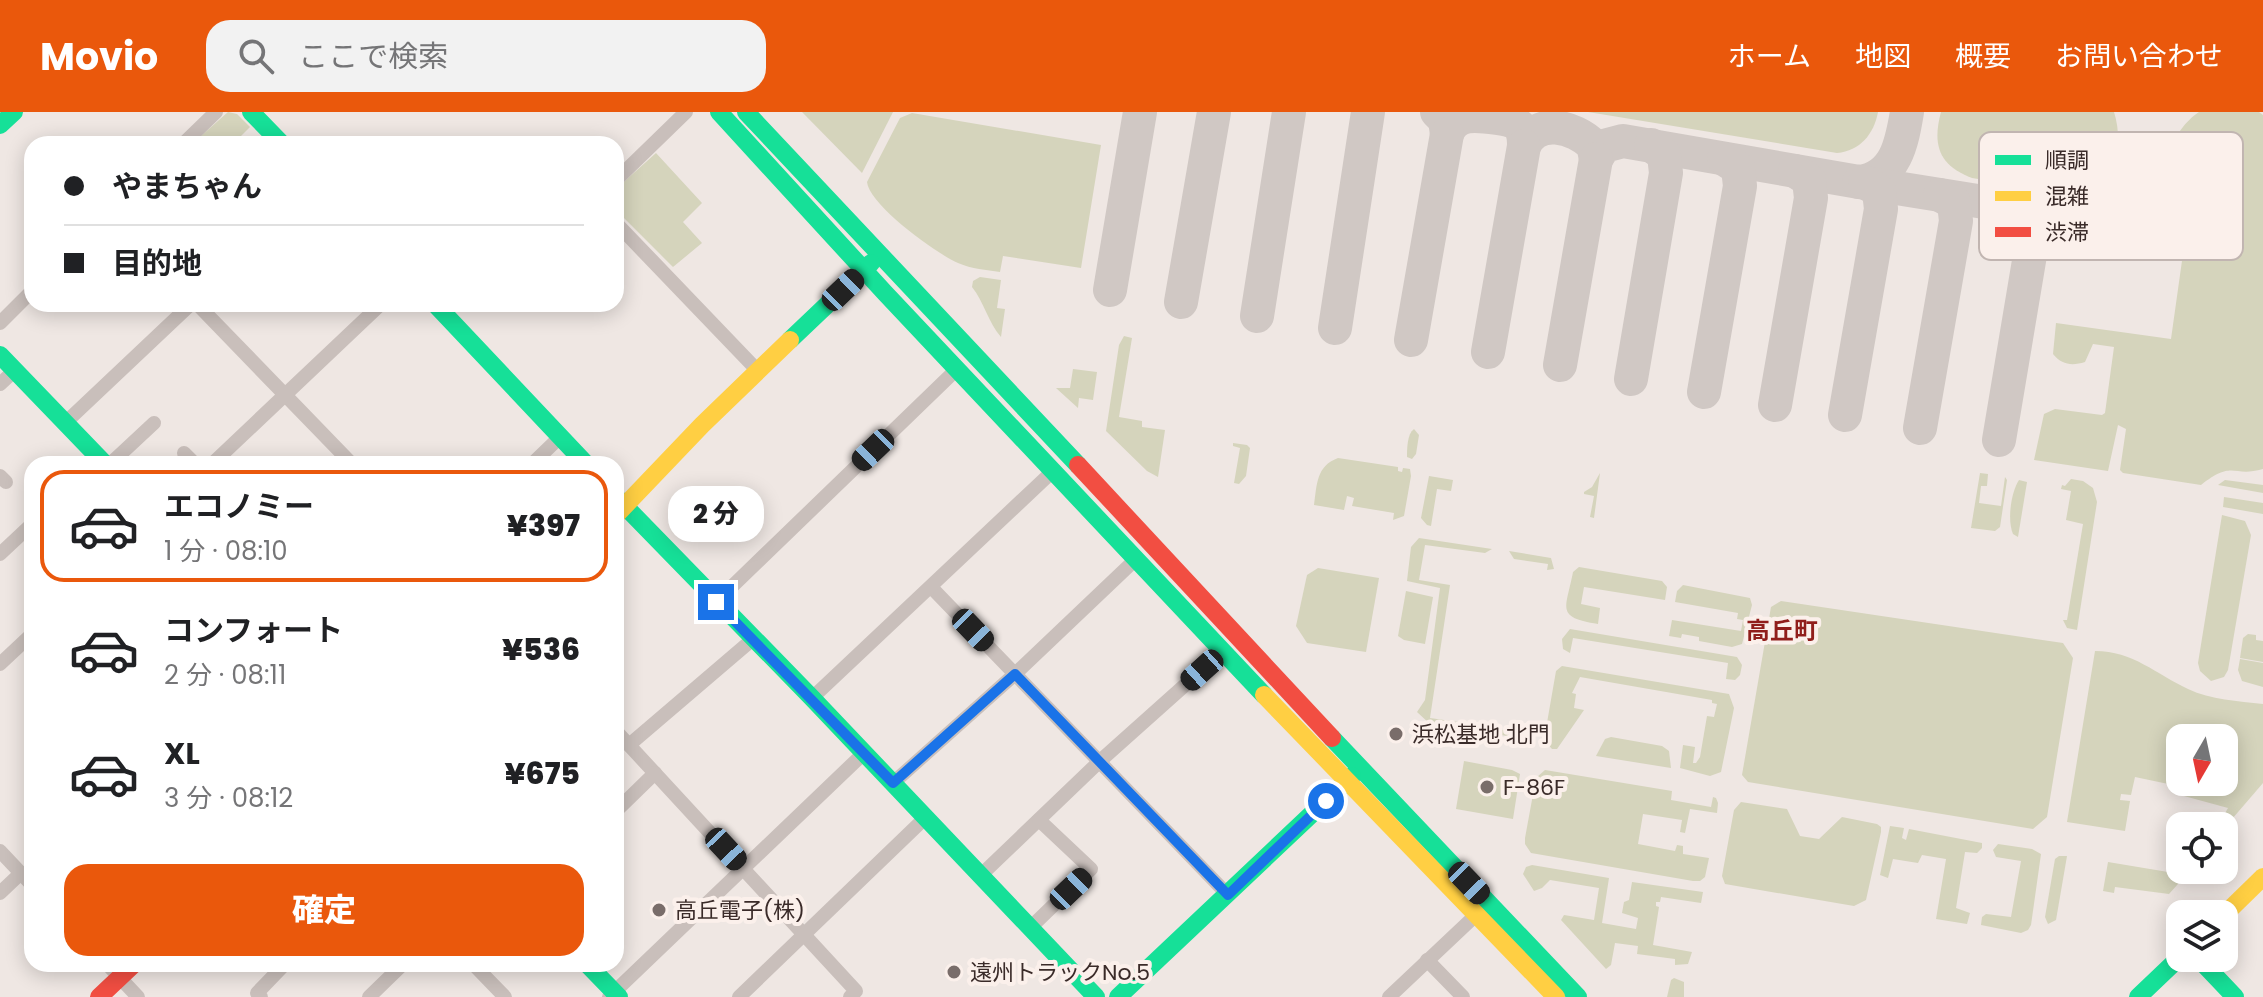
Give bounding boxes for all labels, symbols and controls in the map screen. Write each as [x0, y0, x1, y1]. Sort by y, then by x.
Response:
search box [206, 20, 766, 92]
text: Movio [40, 30, 158, 83]
icon: search [234, 34, 278, 78]
text: ここで検索 [298, 35, 448, 78]
text: ホーム [1728, 37, 1811, 76]
text: 地図 [1855, 37, 1911, 76]
text: 概要 [1955, 37, 2011, 76]
text: お問い合わせ [2055, 37, 2223, 76]
legend [1979, 132, 2243, 260]
text: 順調 [2045, 145, 2089, 176]
text: やまちゃん [112, 165, 262, 208]
text: 混雑 [2045, 181, 2089, 212]
text: 渋滞 [2045, 217, 2089, 248]
text: 目的地 [112, 242, 202, 285]
car [817, 265, 869, 315]
car [847, 425, 899, 475]
text: エコノミー [164, 485, 314, 528]
callout: 2 分 [668, 486, 764, 542]
icon: car [68, 490, 140, 562]
text: 2 分 [693, 496, 739, 532]
text: ¥397 [507, 504, 580, 547]
text: 1 分 · 08:10 [164, 533, 288, 569]
route end [698, 584, 734, 620]
car [948, 604, 998, 656]
text: コンフォート [164, 609, 343, 652]
icon: car [68, 614, 140, 686]
district label: 高丘町 [1746, 614, 1818, 647]
text: ¥536 [502, 628, 580, 671]
car [1176, 645, 1228, 695]
text: 2 分 · 08:11 [164, 657, 286, 693]
place label: 浜松基地 北門 [1412, 719, 1550, 750]
north arrow [2166, 724, 2238, 796]
map controls [2166, 724, 2238, 972]
marker: 浜松基地 北門 [1387, 725, 1405, 743]
text: XL [164, 732, 200, 775]
icon: car [68, 738, 140, 810]
text: ¥675 [505, 752, 580, 795]
place label: F-86F [1503, 772, 1565, 803]
marker: F-86F [1478, 778, 1496, 796]
text: 3 分 · 08:12 [164, 780, 293, 816]
route start [1308, 783, 1344, 819]
button: locate [2166, 812, 2238, 884]
car [701, 823, 751, 875]
car [1444, 857, 1494, 909]
button: 確定 [64, 864, 584, 956]
car [1045, 864, 1097, 914]
place label: 高丘電子(株) [675, 895, 805, 926]
button: layers [2166, 900, 2238, 972]
marker: 高丘電子(株) [650, 901, 668, 919]
place label: 遠州トラックNo.5 [970, 957, 1150, 988]
marker: 遠州トラックNo.5 [945, 963, 963, 981]

